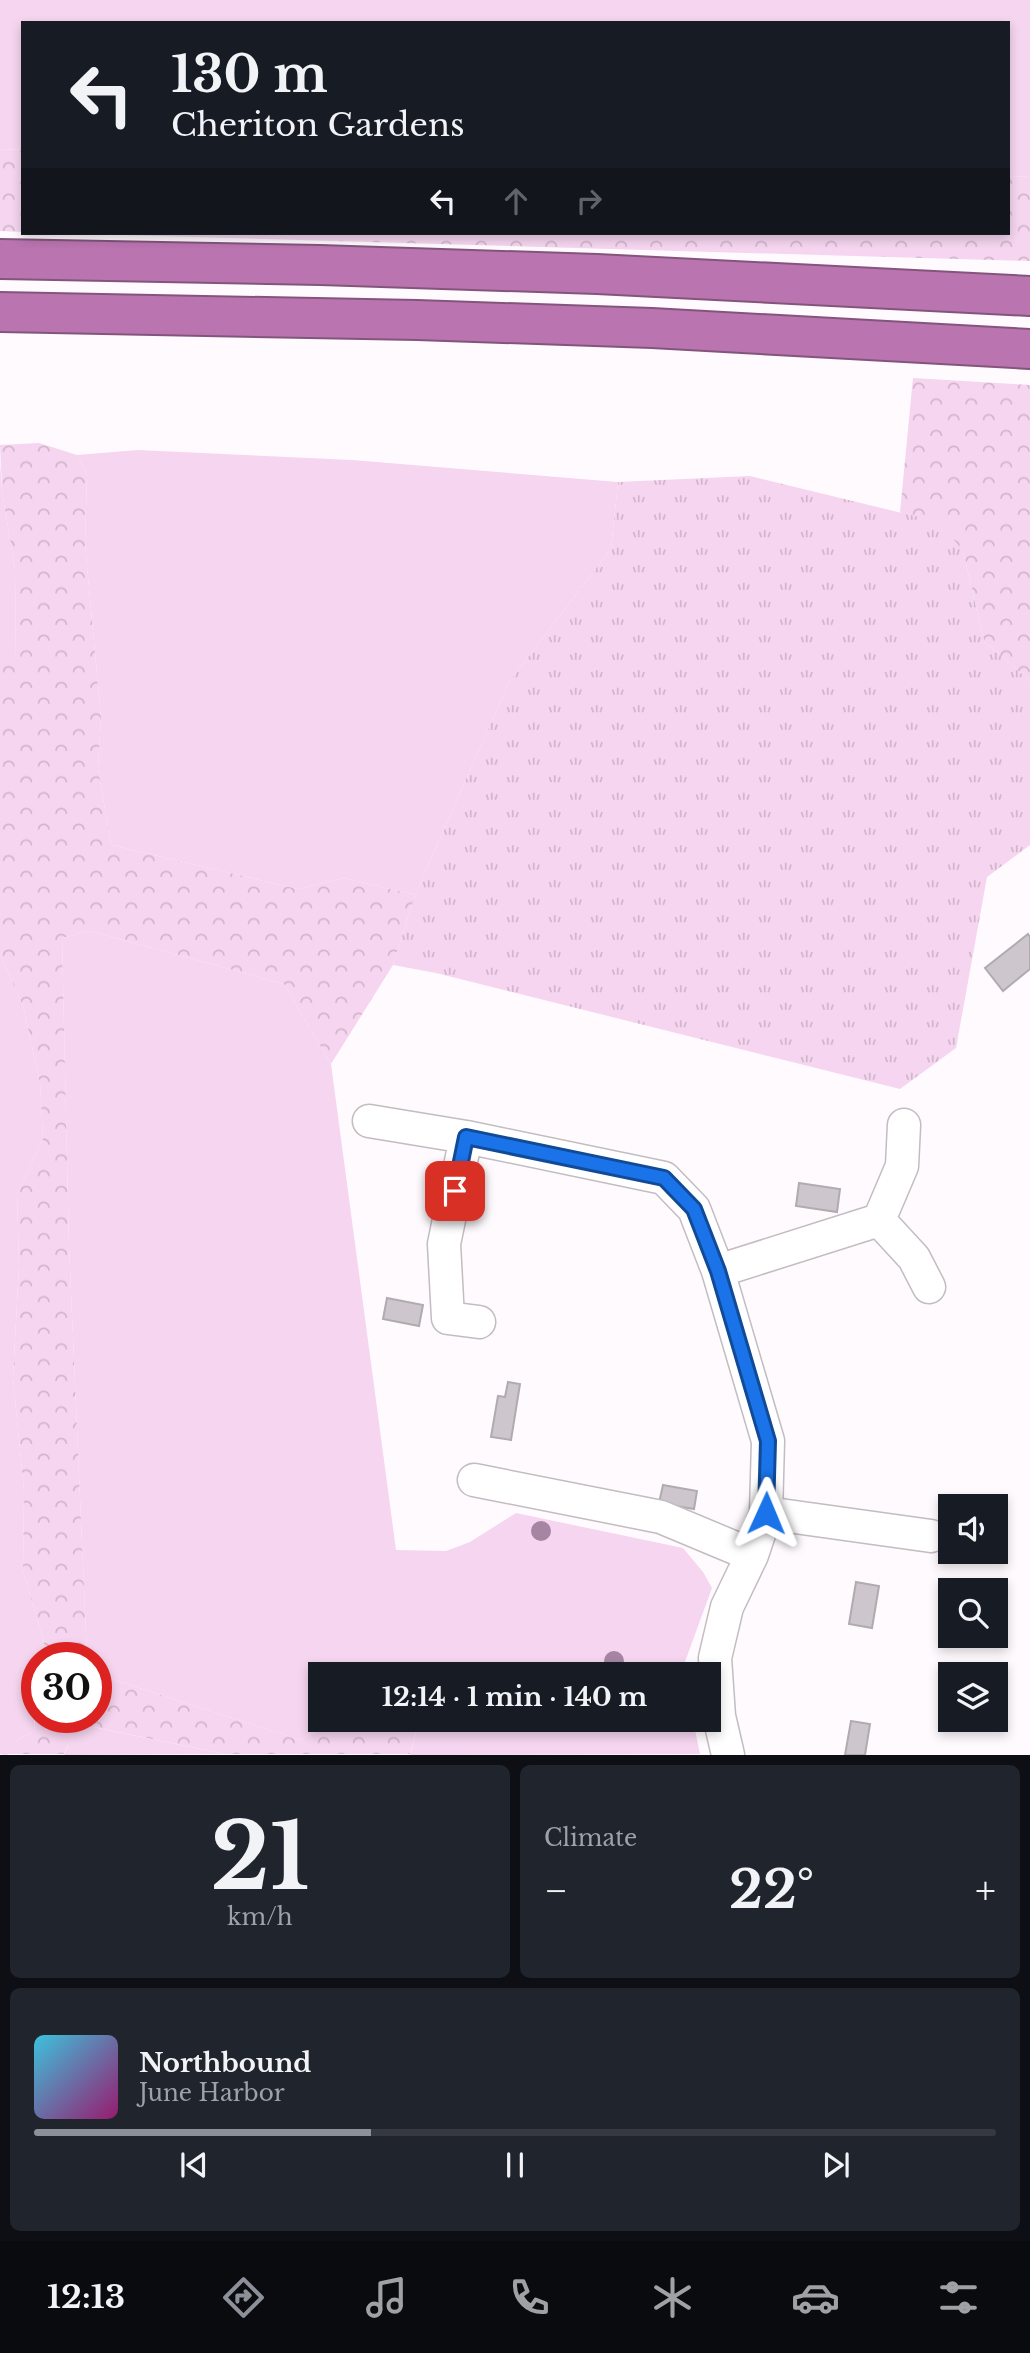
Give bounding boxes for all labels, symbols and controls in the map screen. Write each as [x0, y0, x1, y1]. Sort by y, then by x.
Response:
text: 130 m [171, 44, 328, 105]
icon: left [56, 49, 147, 140]
text: Cheriton Gardens [171, 105, 464, 145]
icon: left [424, 182, 462, 220]
icon: ahead [497, 182, 535, 220]
icon: right [570, 182, 608, 220]
pin [425, 1161, 485, 1221]
icon: arrive [436, 1172, 474, 1210]
position arrow [729, 1476, 803, 1550]
map controls [938, 1494, 1008, 1732]
button: sound [938, 1494, 1008, 1564]
button: search [938, 1578, 1008, 1648]
speed limit sign: 30 [21, 1642, 112, 1733]
button: layers [938, 1662, 1008, 1732]
text: 12:14 · 1 min · 140 m [382, 1681, 647, 1713]
text: 21 [211, 1801, 309, 1914]
text: Climate [544, 1824, 637, 1852]
text: 22° [729, 1858, 814, 1922]
text: − [544, 1867, 568, 1914]
text: + [975, 1867, 996, 1914]
text: km/h [227, 1903, 293, 1931]
text: Northbound [139, 2047, 311, 2079]
text: June Harbor [139, 2079, 285, 2107]
icon: previous [175, 2146, 213, 2184]
icon: pause [496, 2146, 534, 2184]
icon: next [817, 2146, 855, 2184]
icon: directions [219, 2273, 268, 2322]
icon: music [362, 2273, 411, 2322]
icon: phone [505, 2273, 554, 2322]
icon: climate [648, 2273, 697, 2322]
icon: car [791, 2273, 840, 2322]
icon: filters [934, 2273, 983, 2322]
text: 12:13 [47, 2277, 125, 2317]

